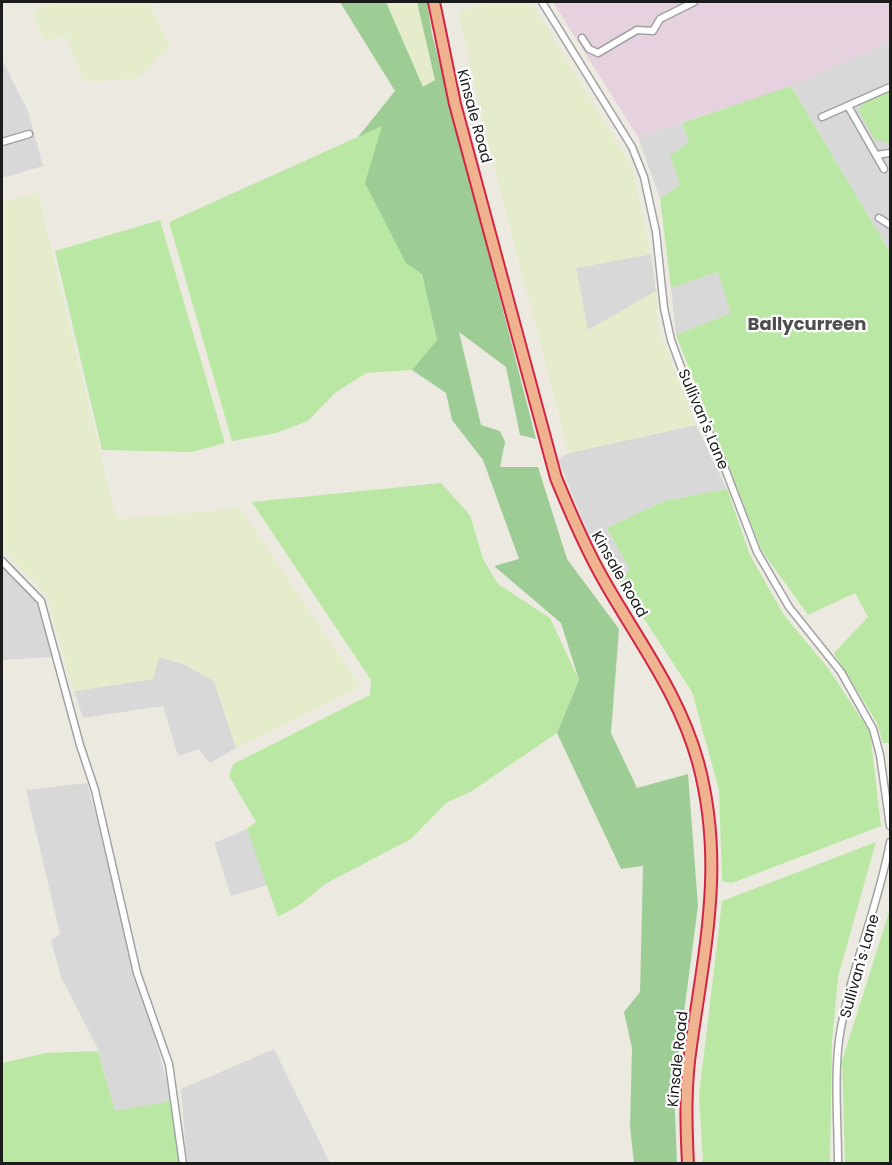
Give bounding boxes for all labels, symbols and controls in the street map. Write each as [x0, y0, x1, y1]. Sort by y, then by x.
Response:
street label: Kinsale Road [452, 67, 498, 165]
district label: Ballycurreen [748, 311, 866, 336]
street label: Sullivan's Lane [673, 365, 735, 473]
street label: Kinsale Road [587, 527, 653, 621]
street label: Sullivan's Lane [834, 911, 884, 1021]
street label: Kinsale Road [662, 1010, 692, 1108]

